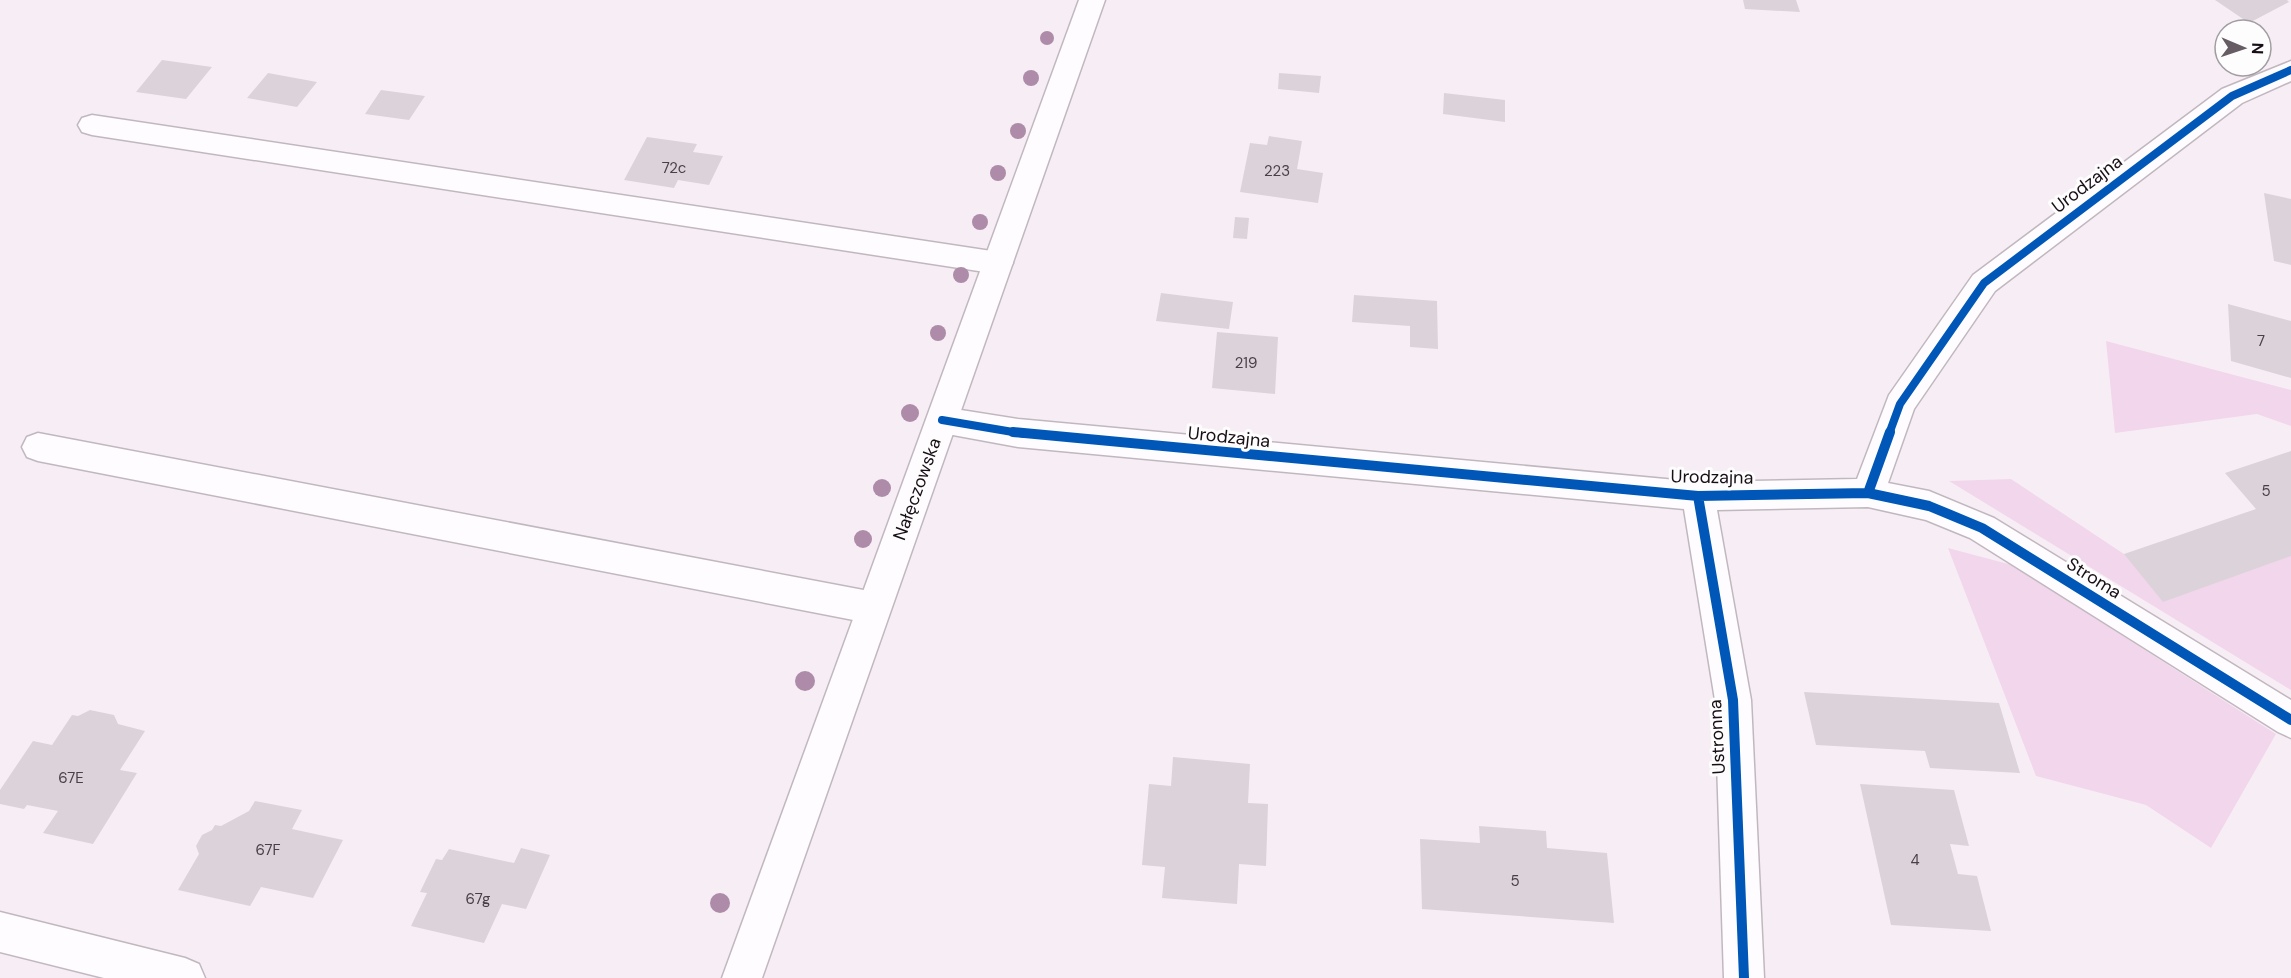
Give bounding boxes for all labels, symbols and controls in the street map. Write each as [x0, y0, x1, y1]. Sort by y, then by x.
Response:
north arrow [2213, 18, 2273, 78]
text: N [2247, 42, 2268, 55]
street label: Urodzajna [2047, 150, 2127, 218]
house number: 72c [662, 158, 686, 178]
house number: 223 [1264, 161, 1290, 181]
house number: 7 [2257, 331, 2265, 351]
house number: 219 [1235, 353, 1257, 373]
street label: Urodzajna [1187, 421, 1271, 453]
street label: Nałęczowska [887, 434, 947, 544]
street label: Urodzajna [1670, 464, 1754, 490]
house number: 5 [2261, 481, 2271, 501]
street label: Stroma [2062, 552, 2126, 604]
street label: Ustronna [1703, 699, 1731, 775]
house number: 67E [58, 768, 84, 788]
house number: 67F [255, 840, 281, 860]
house number: 4 [1910, 850, 1920, 870]
house number: 5 [1510, 871, 1520, 891]
house number: 67g [466, 889, 490, 909]

